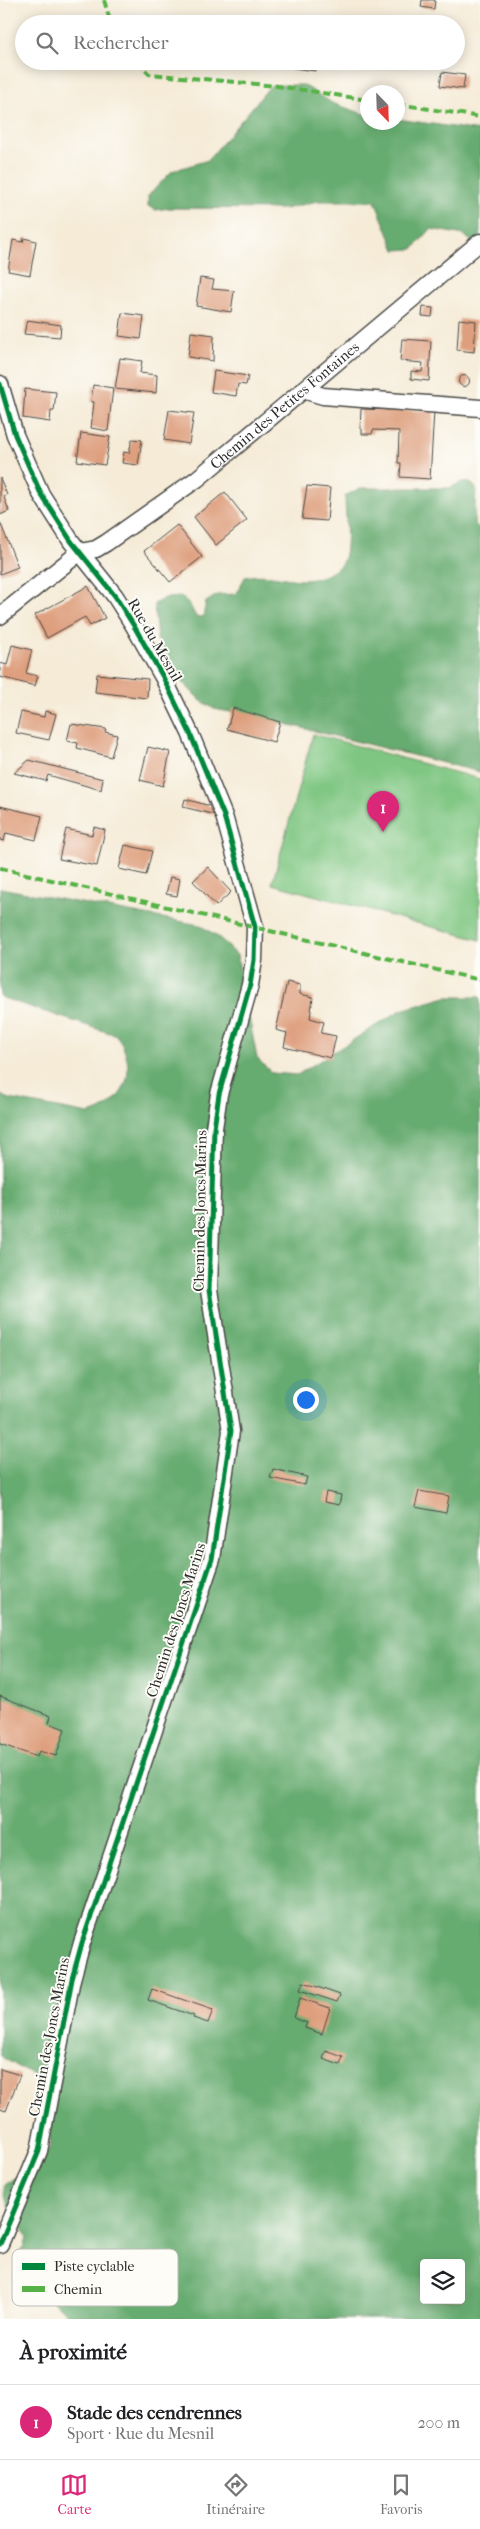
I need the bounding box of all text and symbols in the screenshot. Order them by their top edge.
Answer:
search box [15,15,465,70]
icon: search [33,29,61,57]
text: Rechercher [73,32,169,54]
north arrow [360,85,405,130]
street label: Chemin des Petites Fontaines [206,338,363,473]
street label: Rue du Mesnil [124,595,186,685]
pin: 1 [367,791,399,832]
street label: Chemin des Joncs Marins [190,1130,210,1292]
your location [293,1387,319,1413]
street label: Chemin des Joncs Marins [142,1540,210,1700]
street label: Chemin des Joncs Marins [25,1956,73,2118]
legend [12,2249,178,2306]
text: Piste cyclable [54,2258,134,2275]
map controls [420,2259,465,2304]
button: layers [420,2259,465,2304]
text: Chemin [54,2281,102,2298]
text: À proximité [20,2340,127,2364]
text: Stade des cendrennes [67,2402,242,2424]
text: 1 [33,2413,39,2432]
text: 200 m [417,2413,460,2432]
text: Sport · Rue du Mesnil [67,2424,214,2443]
tab: Carte [57,2471,91,2518]
tab: Itinéraire [206,2471,265,2518]
tab: Favoris [380,2471,423,2518]

